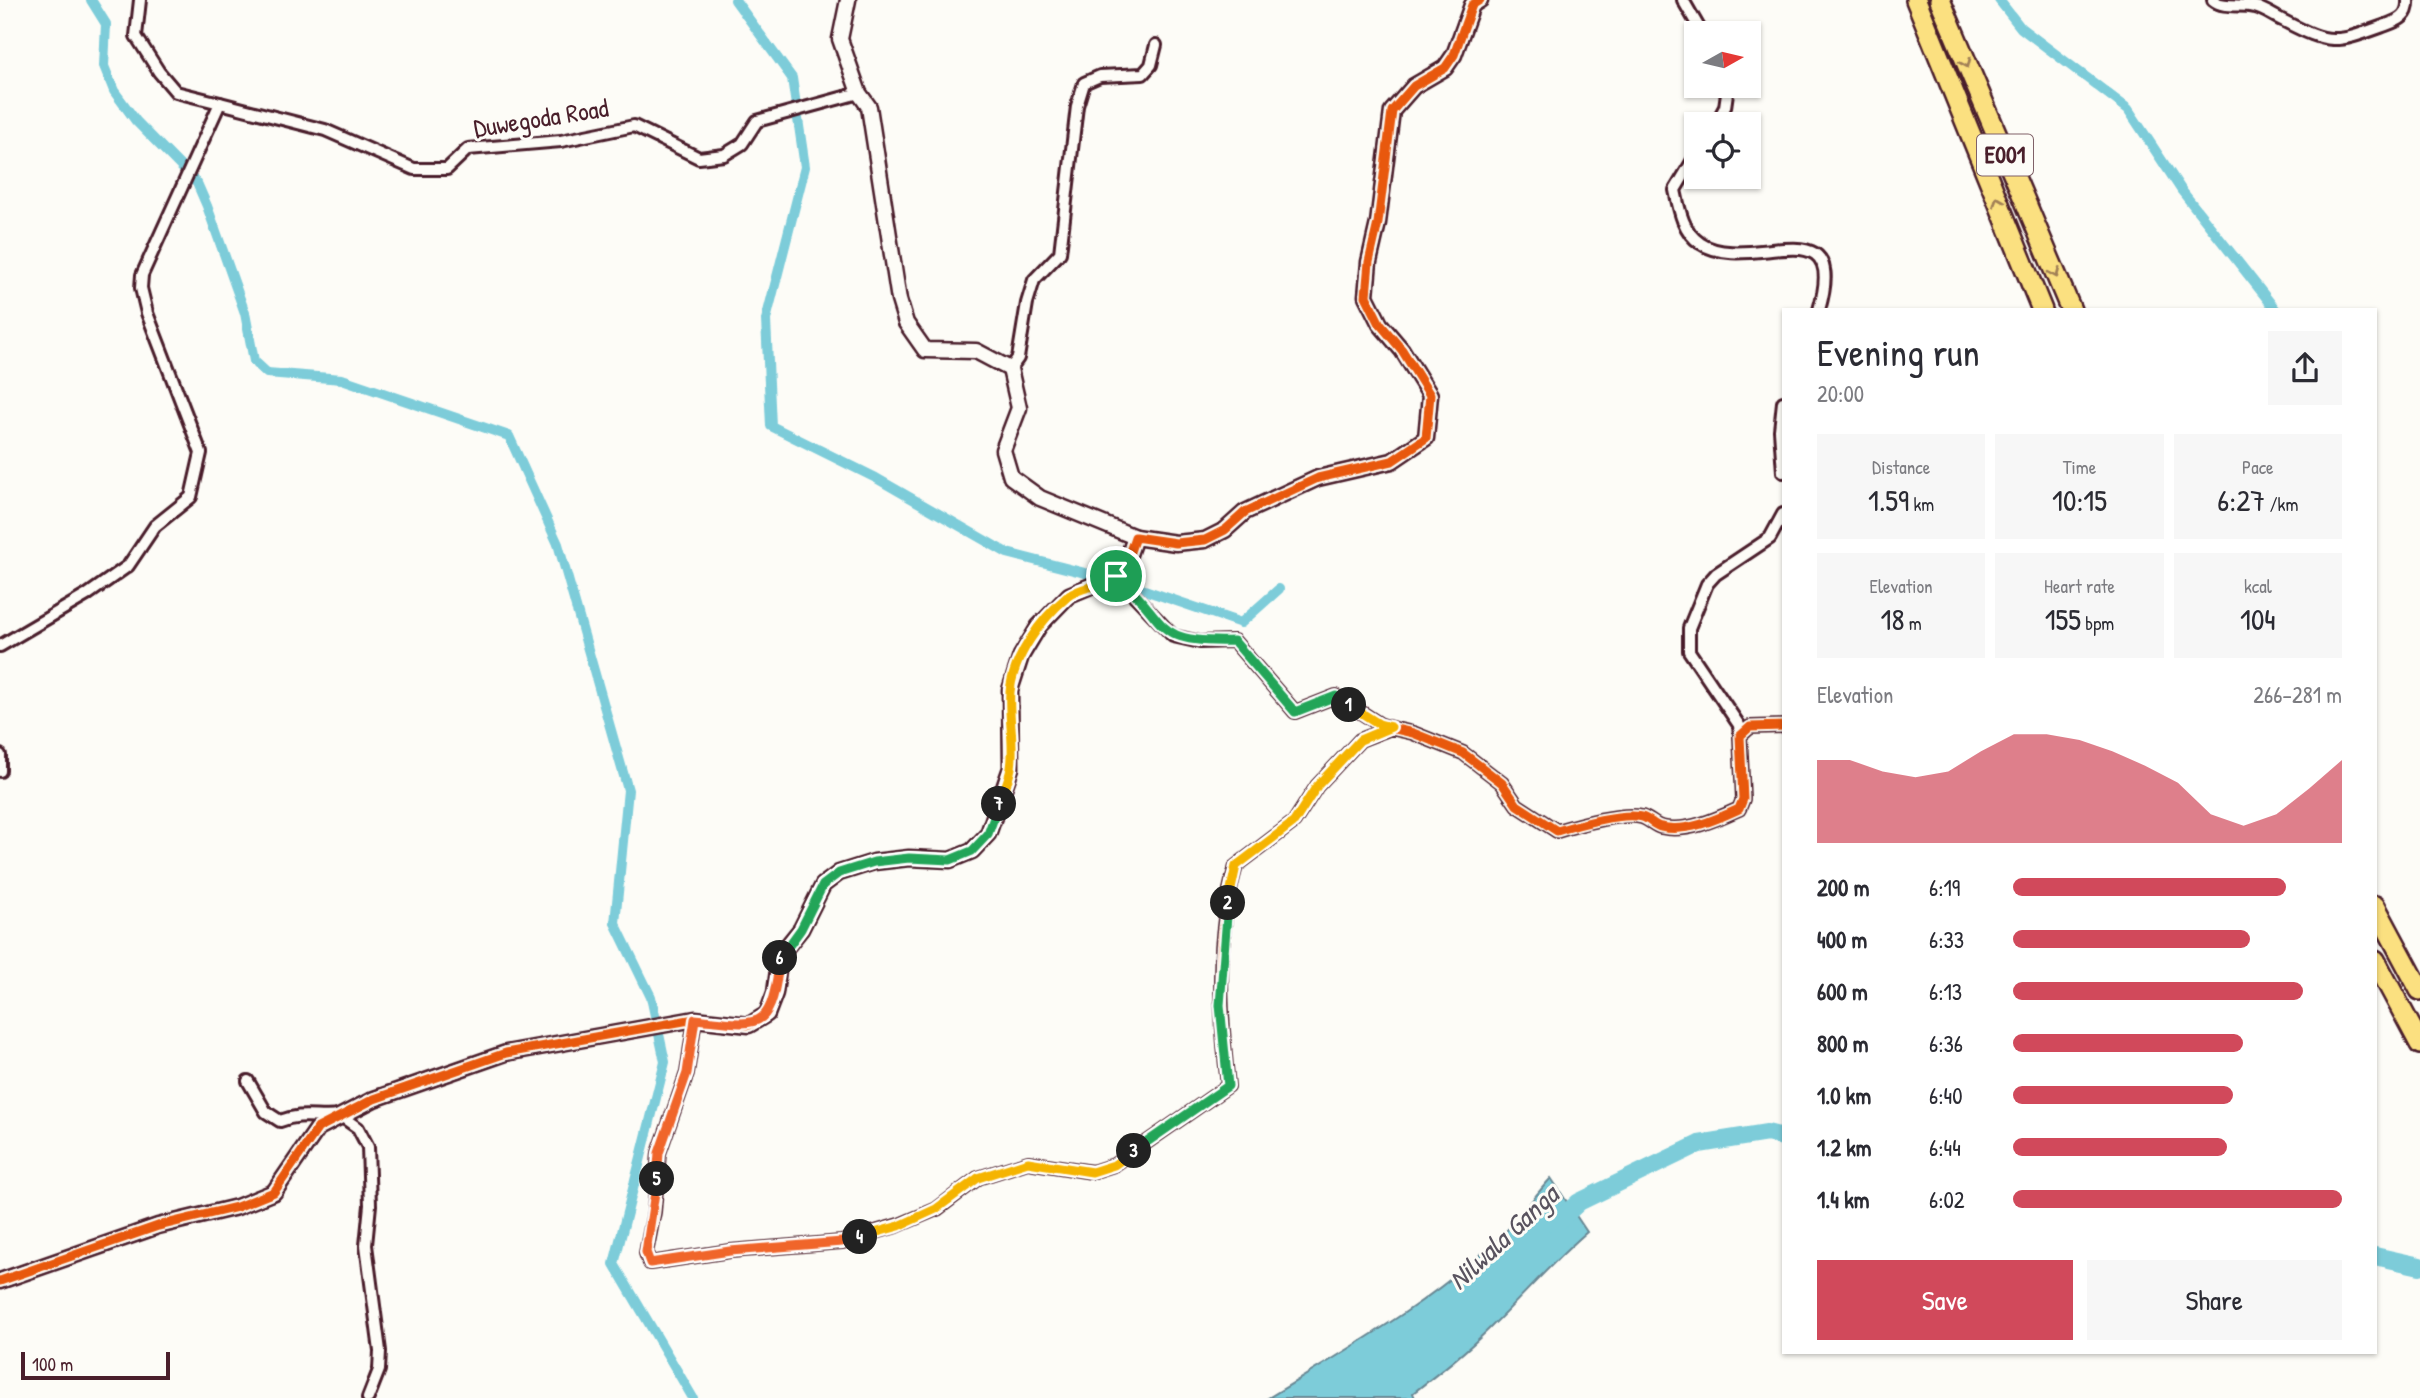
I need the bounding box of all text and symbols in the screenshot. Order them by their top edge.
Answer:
north arrow [1684,21,1760,98]
map controls [1684,21,1761,189]
one-way arrow [1958,56,1972,68]
street label: Duwegoda Road [471,90,611,145]
button: locate [1684,112,1761,189]
road number: E001 [1977,134,2033,176]
one-way arrow [1992,196,2006,208]
one-way arrow [2046,266,2060,278]
text: Evening run [1817,326,1980,378]
button: share [2268,331,2342,405]
text: 20:00 [1817,378,1864,409]
text: Distance [1872,454,1930,480]
text: Time [2063,454,2096,480]
text: Pace [2242,454,2274,480]
text: 1.59 [1868,480,1909,520]
text: 10:15 [2052,480,2107,520]
text: 6:27 [2217,480,2265,520]
text: km [1909,491,1934,517]
text: /km [2265,491,2298,517]
pin [1086,546,1146,606]
icon: arrive [1097,557,1135,595]
text: Elevation [1870,573,1933,599]
text: Heart rate [2044,573,2115,599]
text: kcal [2244,573,2272,599]
text: 18 [1881,599,1904,639]
text: 155 [2045,599,2081,639]
text: 104 [2240,599,2276,639]
text: m [1904,610,1922,636]
text: bpm [2081,610,2114,636]
text: Elevation [1817,679,1893,710]
text: 266–281 m [2253,679,2342,710]
pin: 1 [1332,688,1366,722]
text: 1 [1345,691,1352,717]
pin: 7 [982,786,1016,822]
text: 7 [994,790,1003,816]
text: 200 m [1817,872,1869,903]
text: 6:19 [1929,872,1960,903]
pin: 2 [1210,886,1246,920]
text: 2 [1223,889,1232,915]
text: 400 m [1817,924,1867,955]
text: 6:33 [1929,924,1964,955]
pin: 6 [762,940,798,976]
text: 6 [776,944,783,970]
text: 600 m [1817,976,1868,1007]
text: 6:13 [1929,976,1962,1007]
text: 800 m [1817,1028,1869,1059]
text: 6:36 [1929,1028,1963,1059]
text: 1.0 km [1817,1080,1871,1111]
text: 6:40 [1929,1080,1962,1111]
text: 1.2 km [1817,1132,1872,1163]
text: 6:44 [1929,1132,1961,1163]
pin: 3 [1116,1134,1152,1168]
text: 3 [1129,1137,1138,1163]
pin: 5 [640,1162,674,1196]
text: 5 [652,1165,661,1191]
water label: Nilwala Ganga [1440,1174,1569,1298]
text: 1.4 km [1817,1184,1869,1215]
text: 6:02 [1929,1184,1965,1215]
pin: 4 [842,1220,878,1254]
text: 4 [856,1223,863,1249]
button: Save [1817,1260,2073,1340]
button: Share [2087,1260,2342,1340]
scale bar [21,1349,170,1381]
text: 100 m [32,1351,73,1377]

